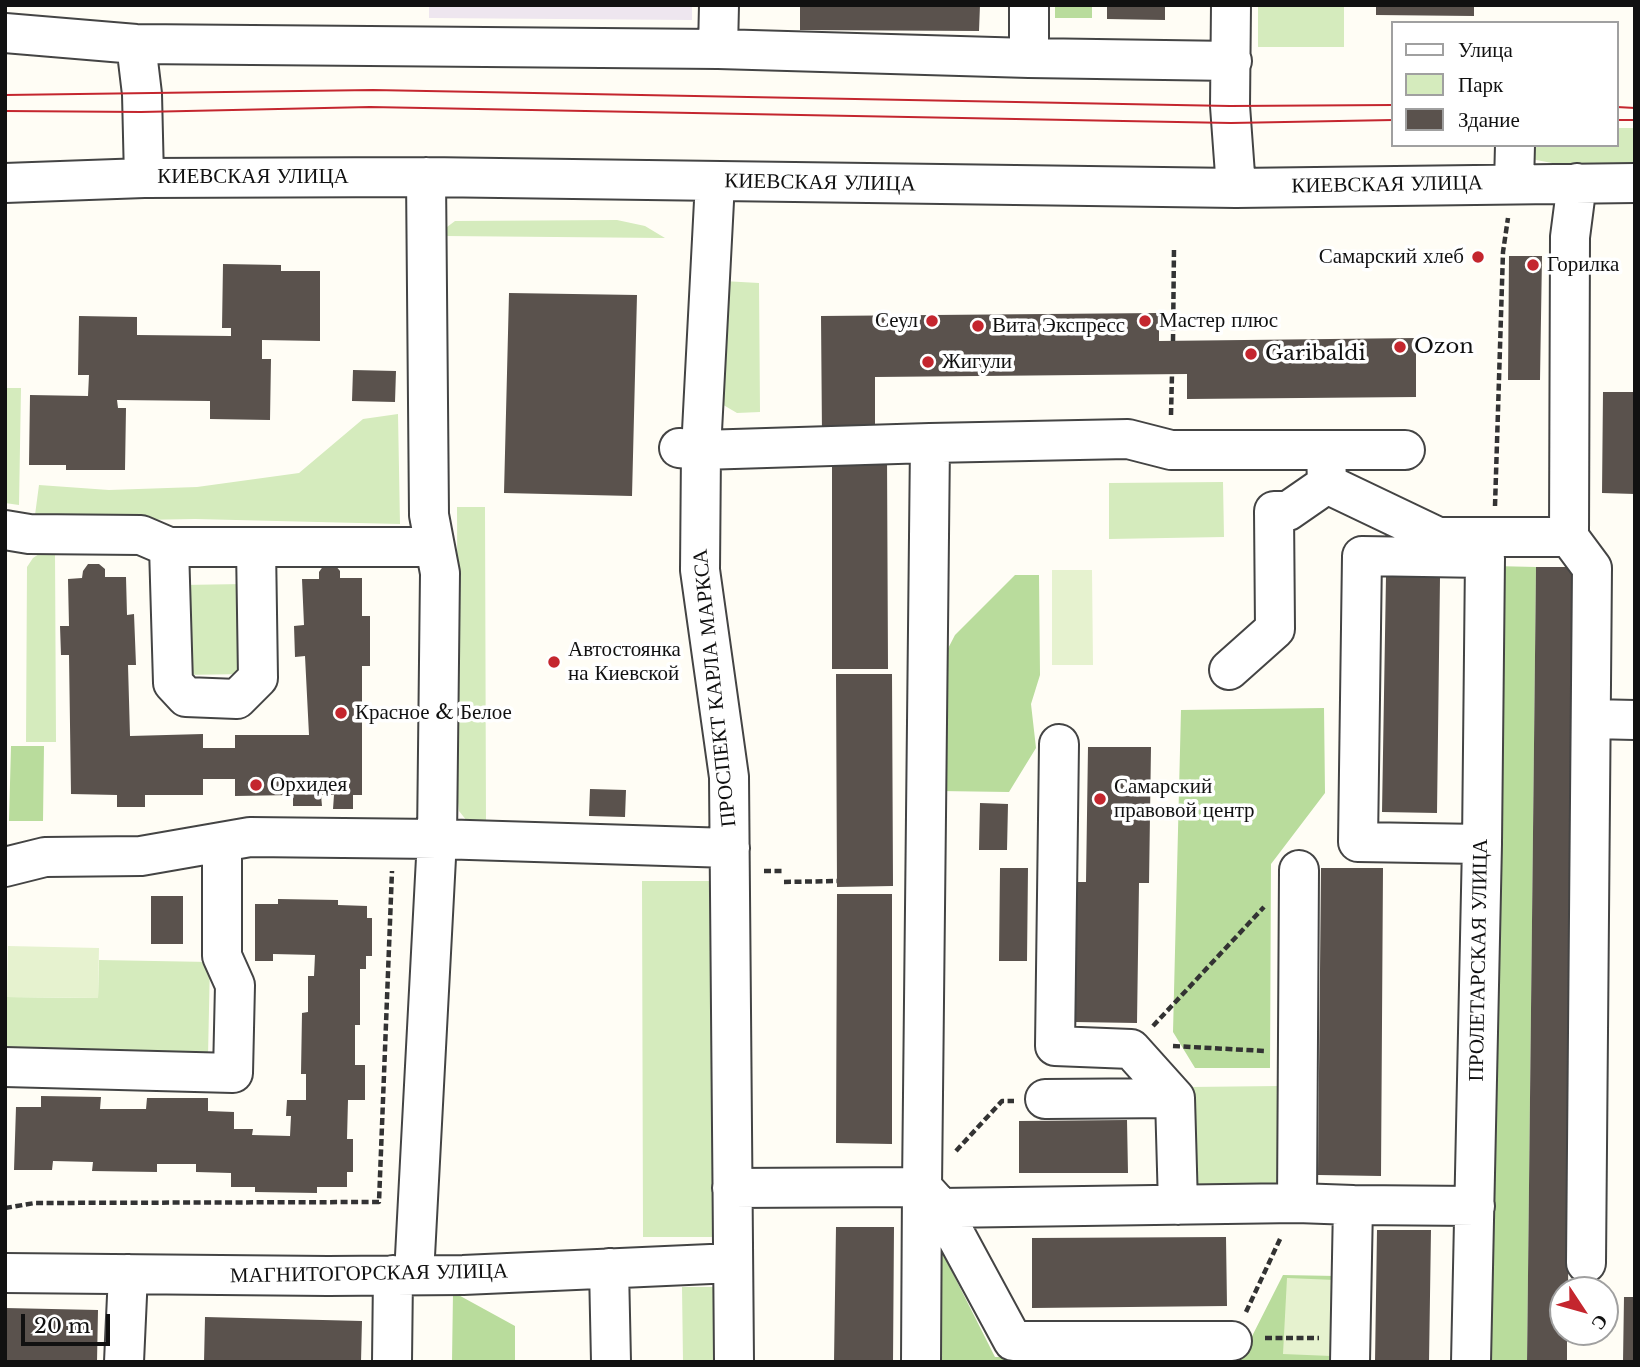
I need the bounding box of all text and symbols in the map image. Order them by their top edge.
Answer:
legend [1392,21,1619,147]
text: Улица [1458,37,1513,63]
text: Парк [1458,72,1503,98]
text: Здание [1458,107,1520,133]
street label: КИЕВСКАЯ УЛИЦА [157,164,349,190]
street label: КИЕВСКАЯ УЛИЦА [724,169,916,197]
street label: КИЕВСКАЯ УЛИЦА [1291,171,1483,199]
place label: Самарский хлеб [1319,244,1464,270]
marker: Самарский хлеб [1470,249,1486,265]
place label: Горилка [1547,252,1619,278]
marker: Горилка [1525,257,1541,273]
place label: Сеул [875,308,918,334]
place label: Мастер плюс [1159,308,1278,334]
marker: Сеул [924,313,940,329]
place label: Вита Экспресс [992,313,1125,339]
marker: Мастер плюс [1137,313,1153,329]
marker: Вита Экспресс [970,318,986,334]
place label: Ozon [1414,334,1474,360]
marker: Ozon [1392,339,1408,355]
place label: Garibaldi [1265,341,1366,367]
marker: Garibaldi [1243,346,1259,362]
place label: Жигули [942,349,1012,375]
marker: Жигули [920,354,936,370]
street label: ПРОСПЕКТ КАРЛА МАРКСА [688,548,742,828]
place label: Автостоянка на Киевской [568,637,681,687]
marker: Автостоянка на Киевской [546,654,562,670]
place label: Красное & Белое [355,700,512,726]
marker: Красное & Белое [333,705,349,721]
place label: Орхидея [270,772,347,798]
place label: Самарский правовой центр [1114,774,1255,824]
marker: Орхидея [248,777,264,793]
marker: Самарский правовой центр [1092,791,1108,807]
street label: ПРОЛЕТАРСКАЯ УЛИЦА [1464,838,1494,1082]
street label: МАГНИТОГОРСКАЯ УЛИЦА [230,1259,508,1289]
north arrow [1549,1276,1619,1346]
scale bar [24,1300,114,1344]
text: С [1586,1310,1613,1335]
text: 20 m [34,1313,91,1339]

